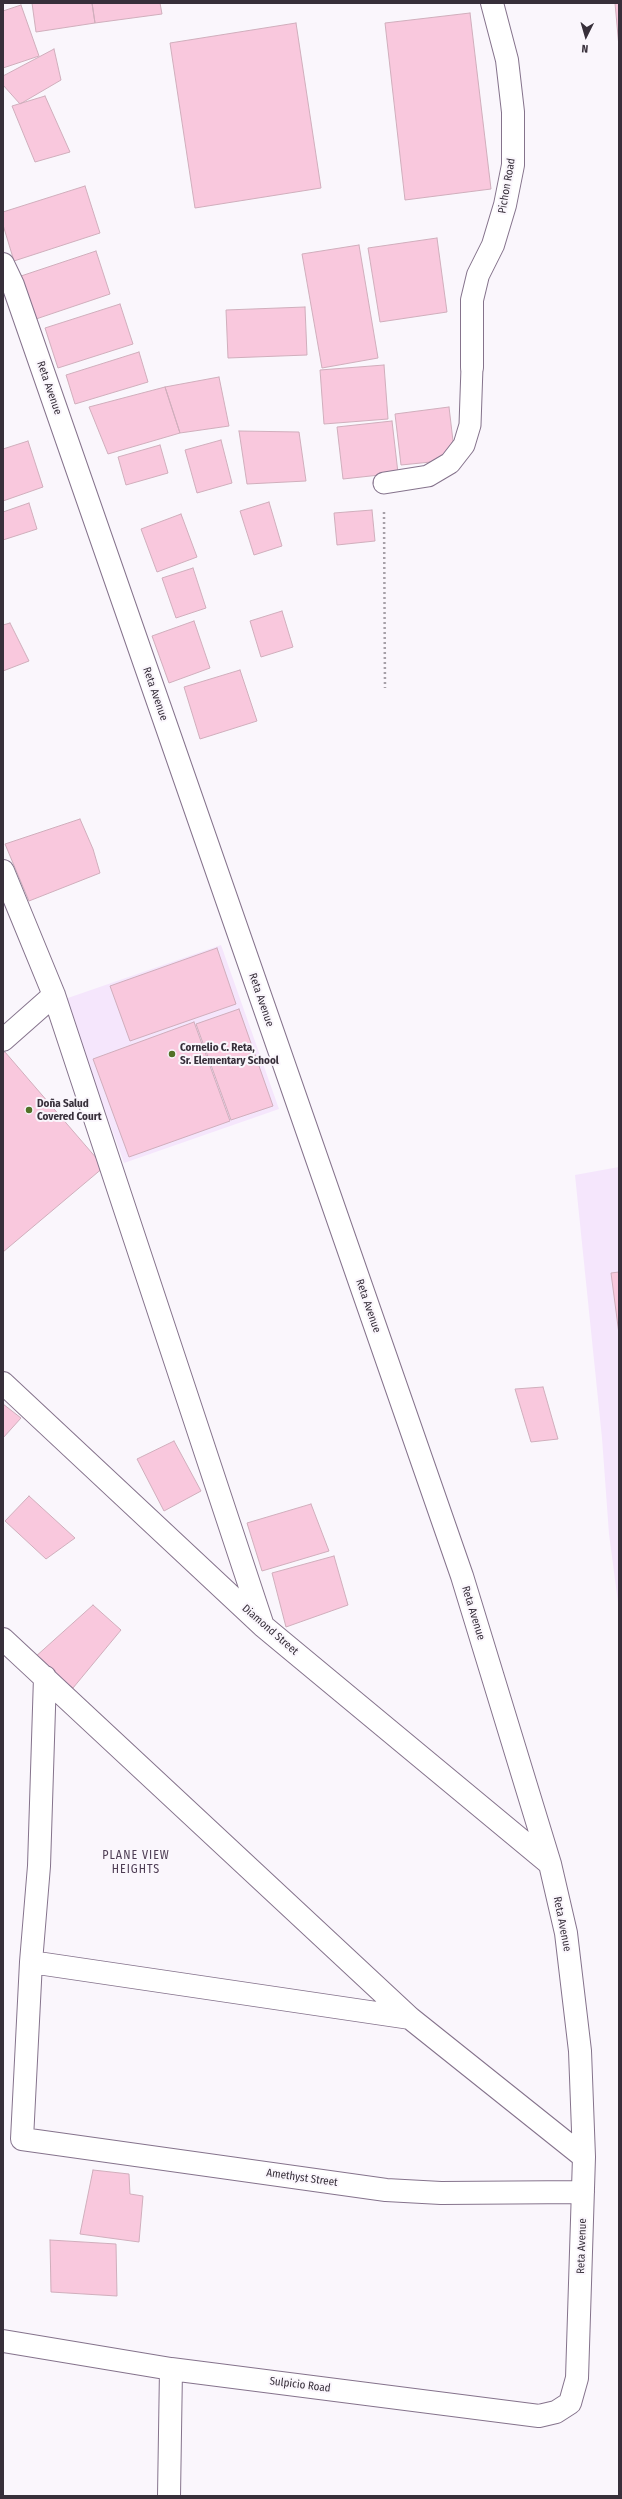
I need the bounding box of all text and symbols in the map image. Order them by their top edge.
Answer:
north arrow [566,16,606,56]
text: N [581,42,589,55]
street label: Pichon Road [496,157,518,215]
street label: Reta Avenue [34,359,64,417]
street label: Reta Avenue [140,665,170,723]
street label: Reta Avenue [246,971,276,1029]
place label: Cornelio C. Reta, Sr. Elementary School [180,1041,279,1067]
marker: Cornelio C. Reta, Sr. Elementary School [167,1049,177,1059]
place label: Doña Salud Covered Court [37,1097,102,1123]
marker: Doña Salud Covered Court [24,1105,34,1115]
street label: Reta Avenue [353,1277,383,1335]
street label: Reta Avenue [459,1584,487,1642]
street label: Diamond Street [239,1602,301,1658]
district label: PLANE VIEW HEIGHTS [102,1849,170,1877]
street label: Reta Avenue [550,1895,574,1953]
street label: Amethyst Street [266,2166,338,2190]
street label: Reta Avenue [574,2218,590,2274]
street label: Sulpicio Road [269,2375,331,2395]

